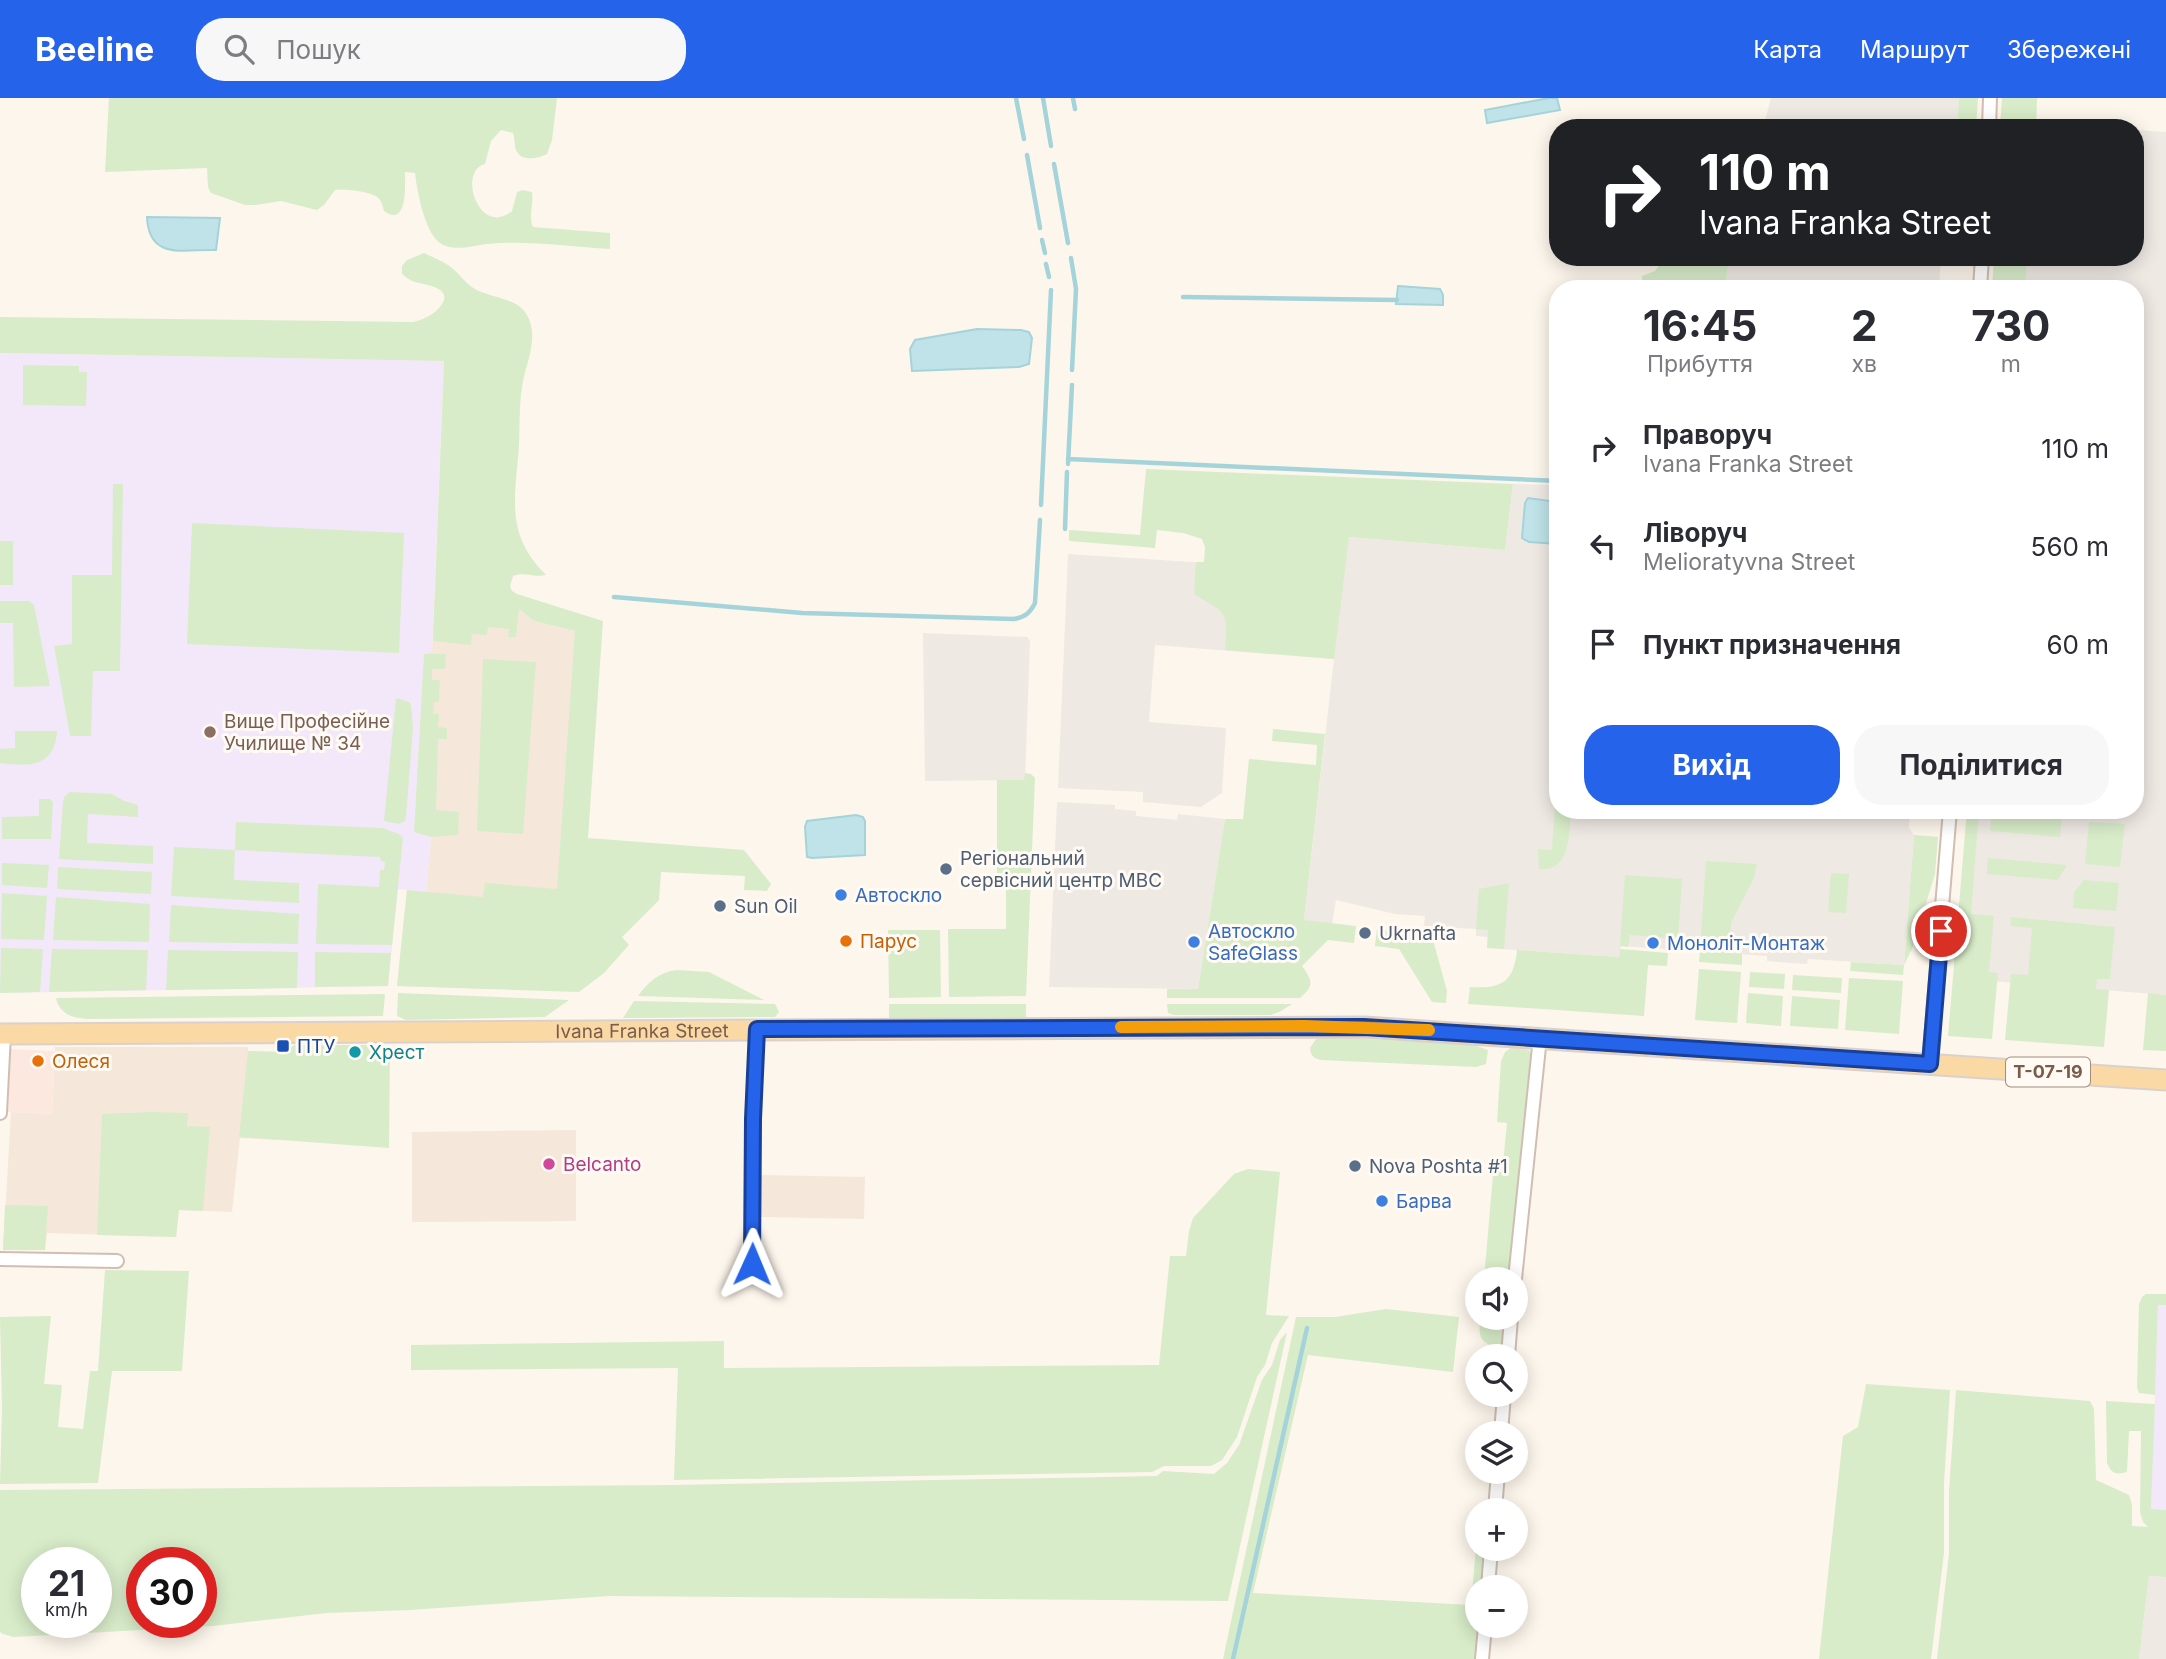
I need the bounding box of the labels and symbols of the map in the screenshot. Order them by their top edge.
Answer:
place label: Вище Професійне Училище № 34 [224,710,390,755]
marker: Вище Професійне Училище № 34 [202,724,218,740]
place label: Регіональний сервісний центр МВС [960,847,1162,892]
marker: Регіональний сервісний центр МВС [938,861,954,877]
place label: Автоскло [855,884,942,907]
marker: Автоскло [833,887,849,903]
place label: Sun Oil [734,895,798,918]
marker: Sun Oil [712,898,728,914]
pin [1911,901,1971,961]
place label: Автоскло SafeGlass [1208,920,1298,965]
place label: Ukrnafta [1379,922,1456,945]
marker: Ukrnafta [1357,925,1373,941]
place label: Парус [860,930,917,953]
place label: Моноліт-Монтаж [1667,932,1825,955]
marker: Парус [838,933,854,949]
marker: Автоскло SafeGlass [1186,934,1202,950]
marker: Моноліт-Монтаж [1645,935,1661,951]
street label: Ivana Franka Street [555,1019,729,1043]
place label: ПТУ [297,1035,335,1058]
marker: ПТУ [275,1038,291,1054]
place label: Хрест [369,1041,425,1064]
marker: Хрест [347,1044,363,1060]
place label: Олеся [52,1050,110,1073]
marker: Олеся [30,1053,46,1069]
road number: Т-07-19 [2006,1057,2090,1086]
place label: Belcanto [563,1153,641,1176]
place label: Nova Poshta #1 [1369,1155,1508,1178]
marker: Belcanto [541,1156,557,1172]
marker: Nova Poshta #1 [1347,1158,1363,1174]
place label: Барва [1396,1190,1452,1213]
marker: Барва [1374,1193,1390,1209]
position arrow [715,1227,789,1301]
speed limit sign: 30 [126,1547,217,1638]

